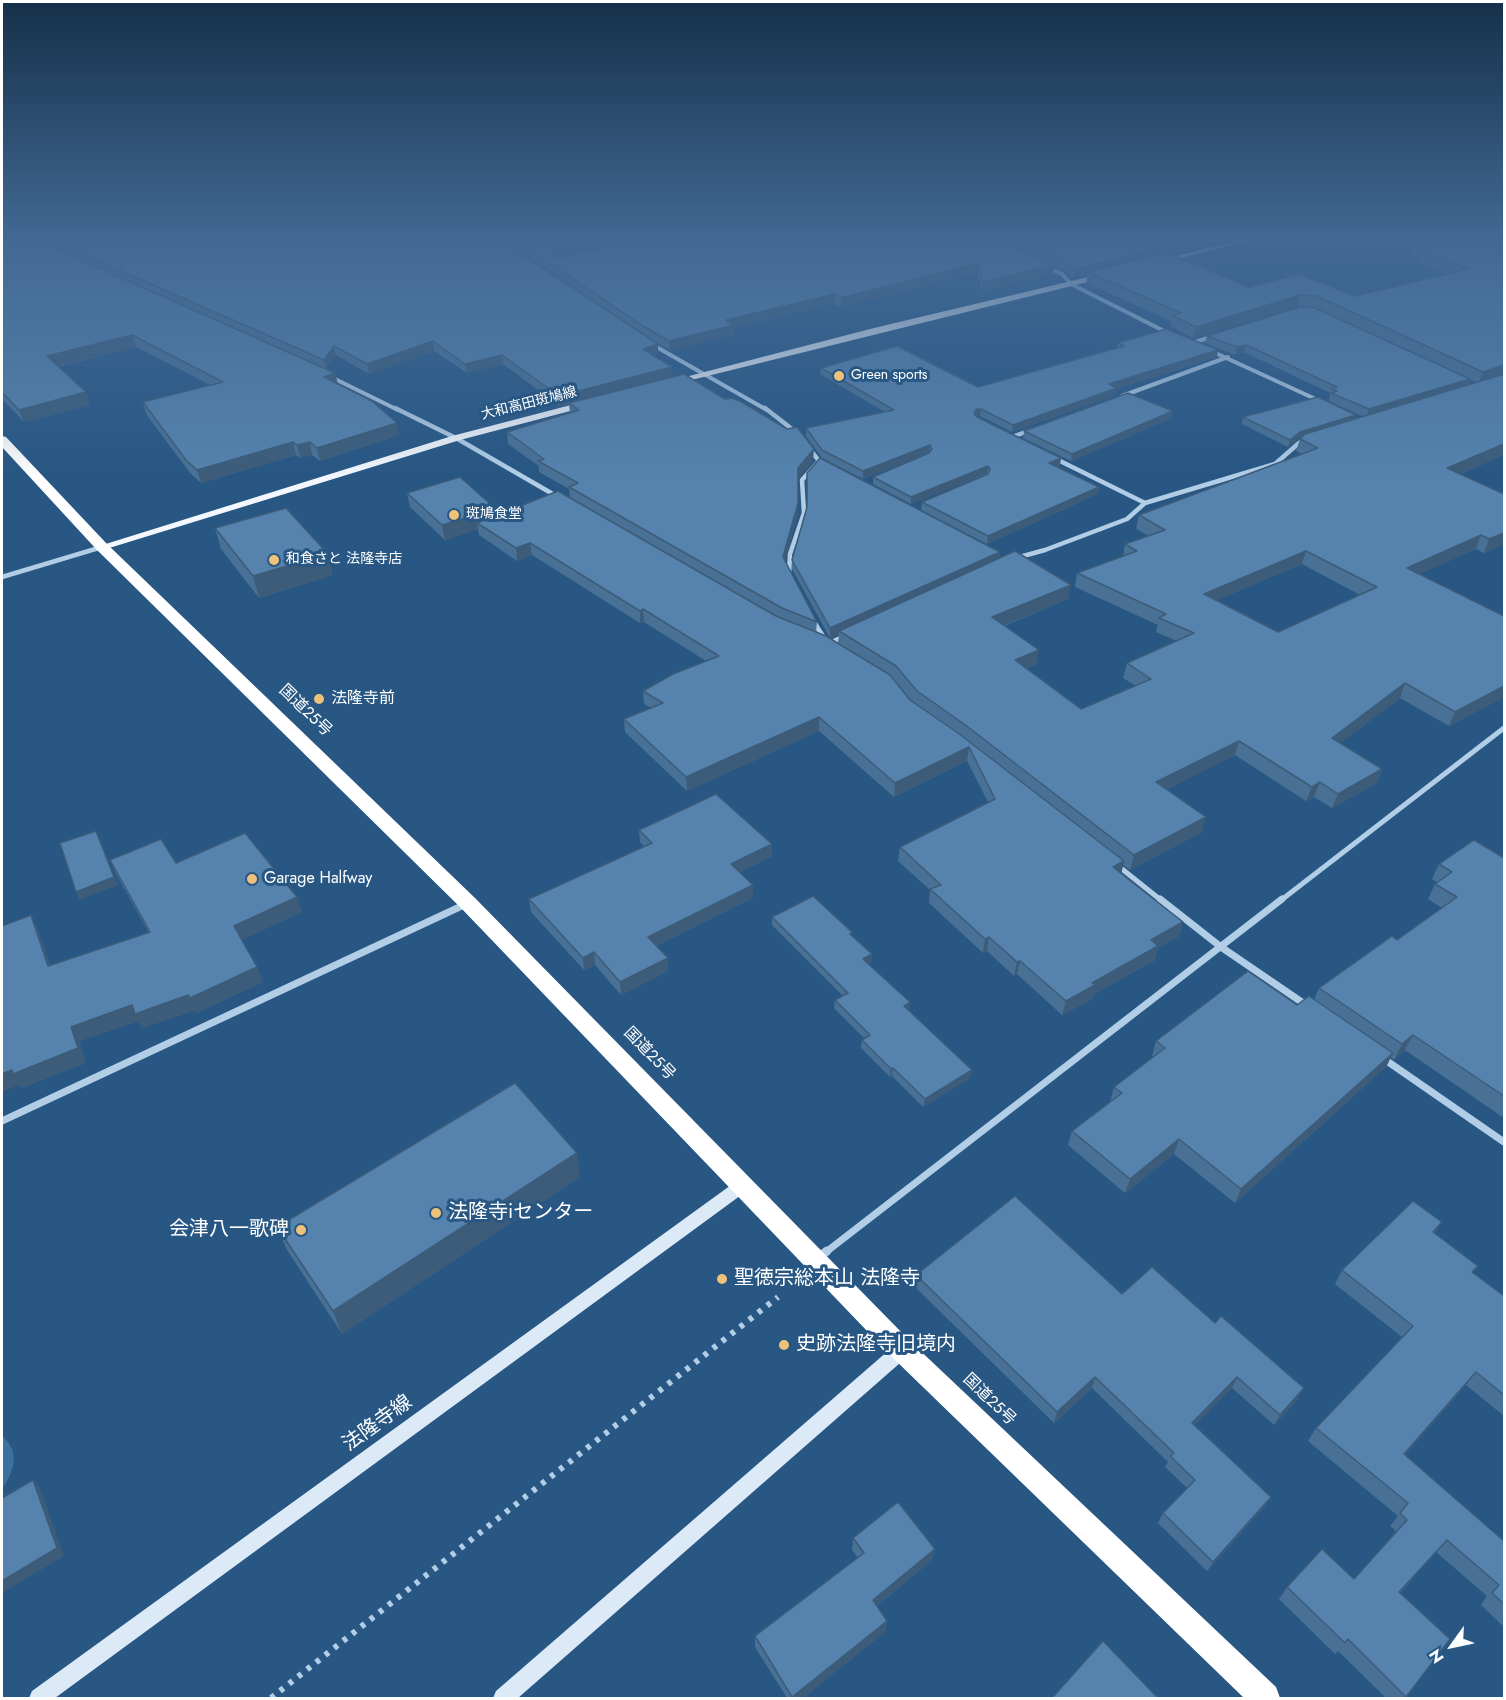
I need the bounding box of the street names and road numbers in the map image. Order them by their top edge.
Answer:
street label: 大和高田斑鳩線 [479,384,579,424]
street label: 国道25号 [275,681,335,741]
street label: 国道25号 [619,1024,679,1084]
street label: 国道25号 [959,1370,1019,1430]
street label: 法隆寺線 [339,1391,417,1457]

